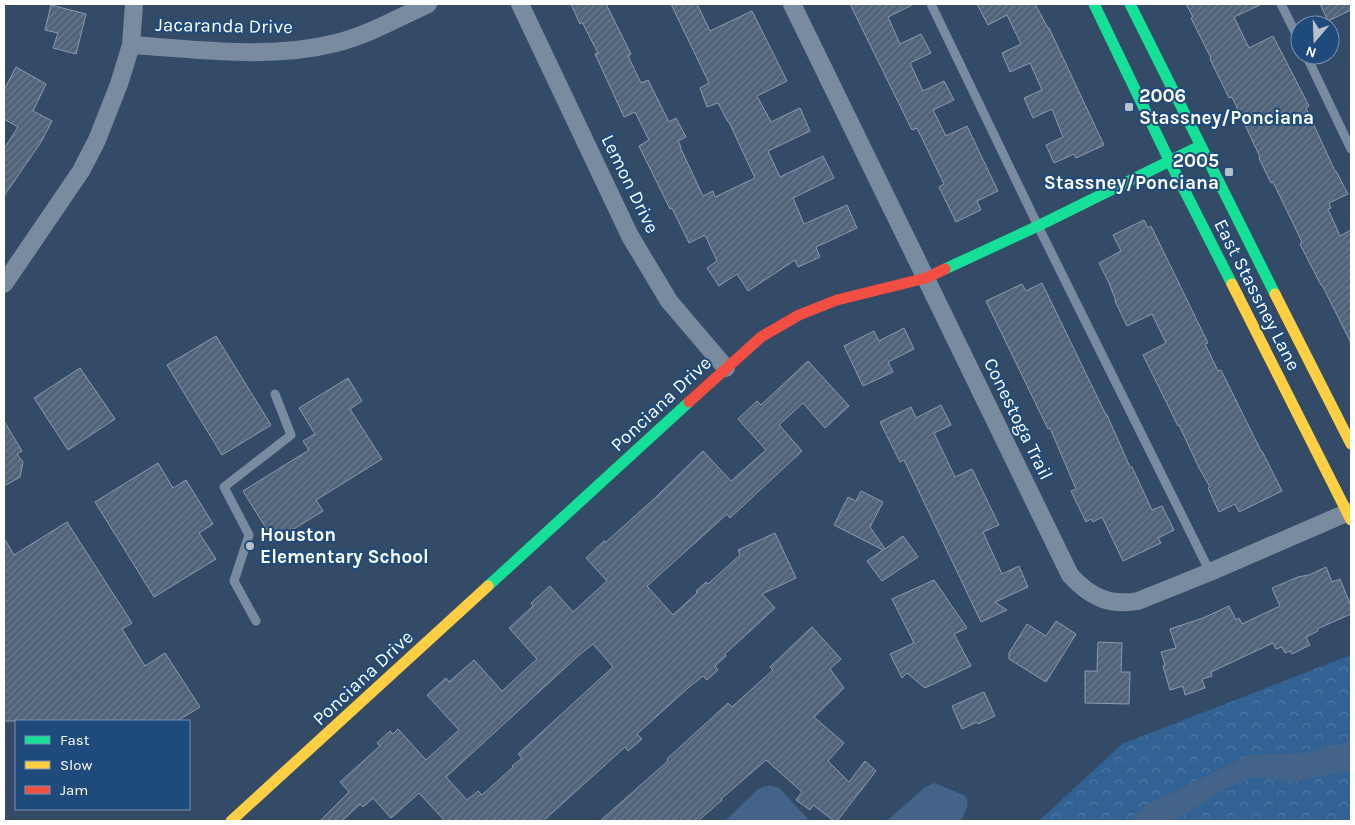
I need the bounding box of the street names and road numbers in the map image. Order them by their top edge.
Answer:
street label: Jacaranda Drive [155,14,293,38]
street label: Lemon Drive [597,131,663,237]
street label: East Stassney Lane [1209,216,1305,374]
street label: Ponciana Drive [606,352,716,456]
street label: Conestoga Trail [979,354,1057,484]
street label: Ponciana Drive [308,626,418,730]

